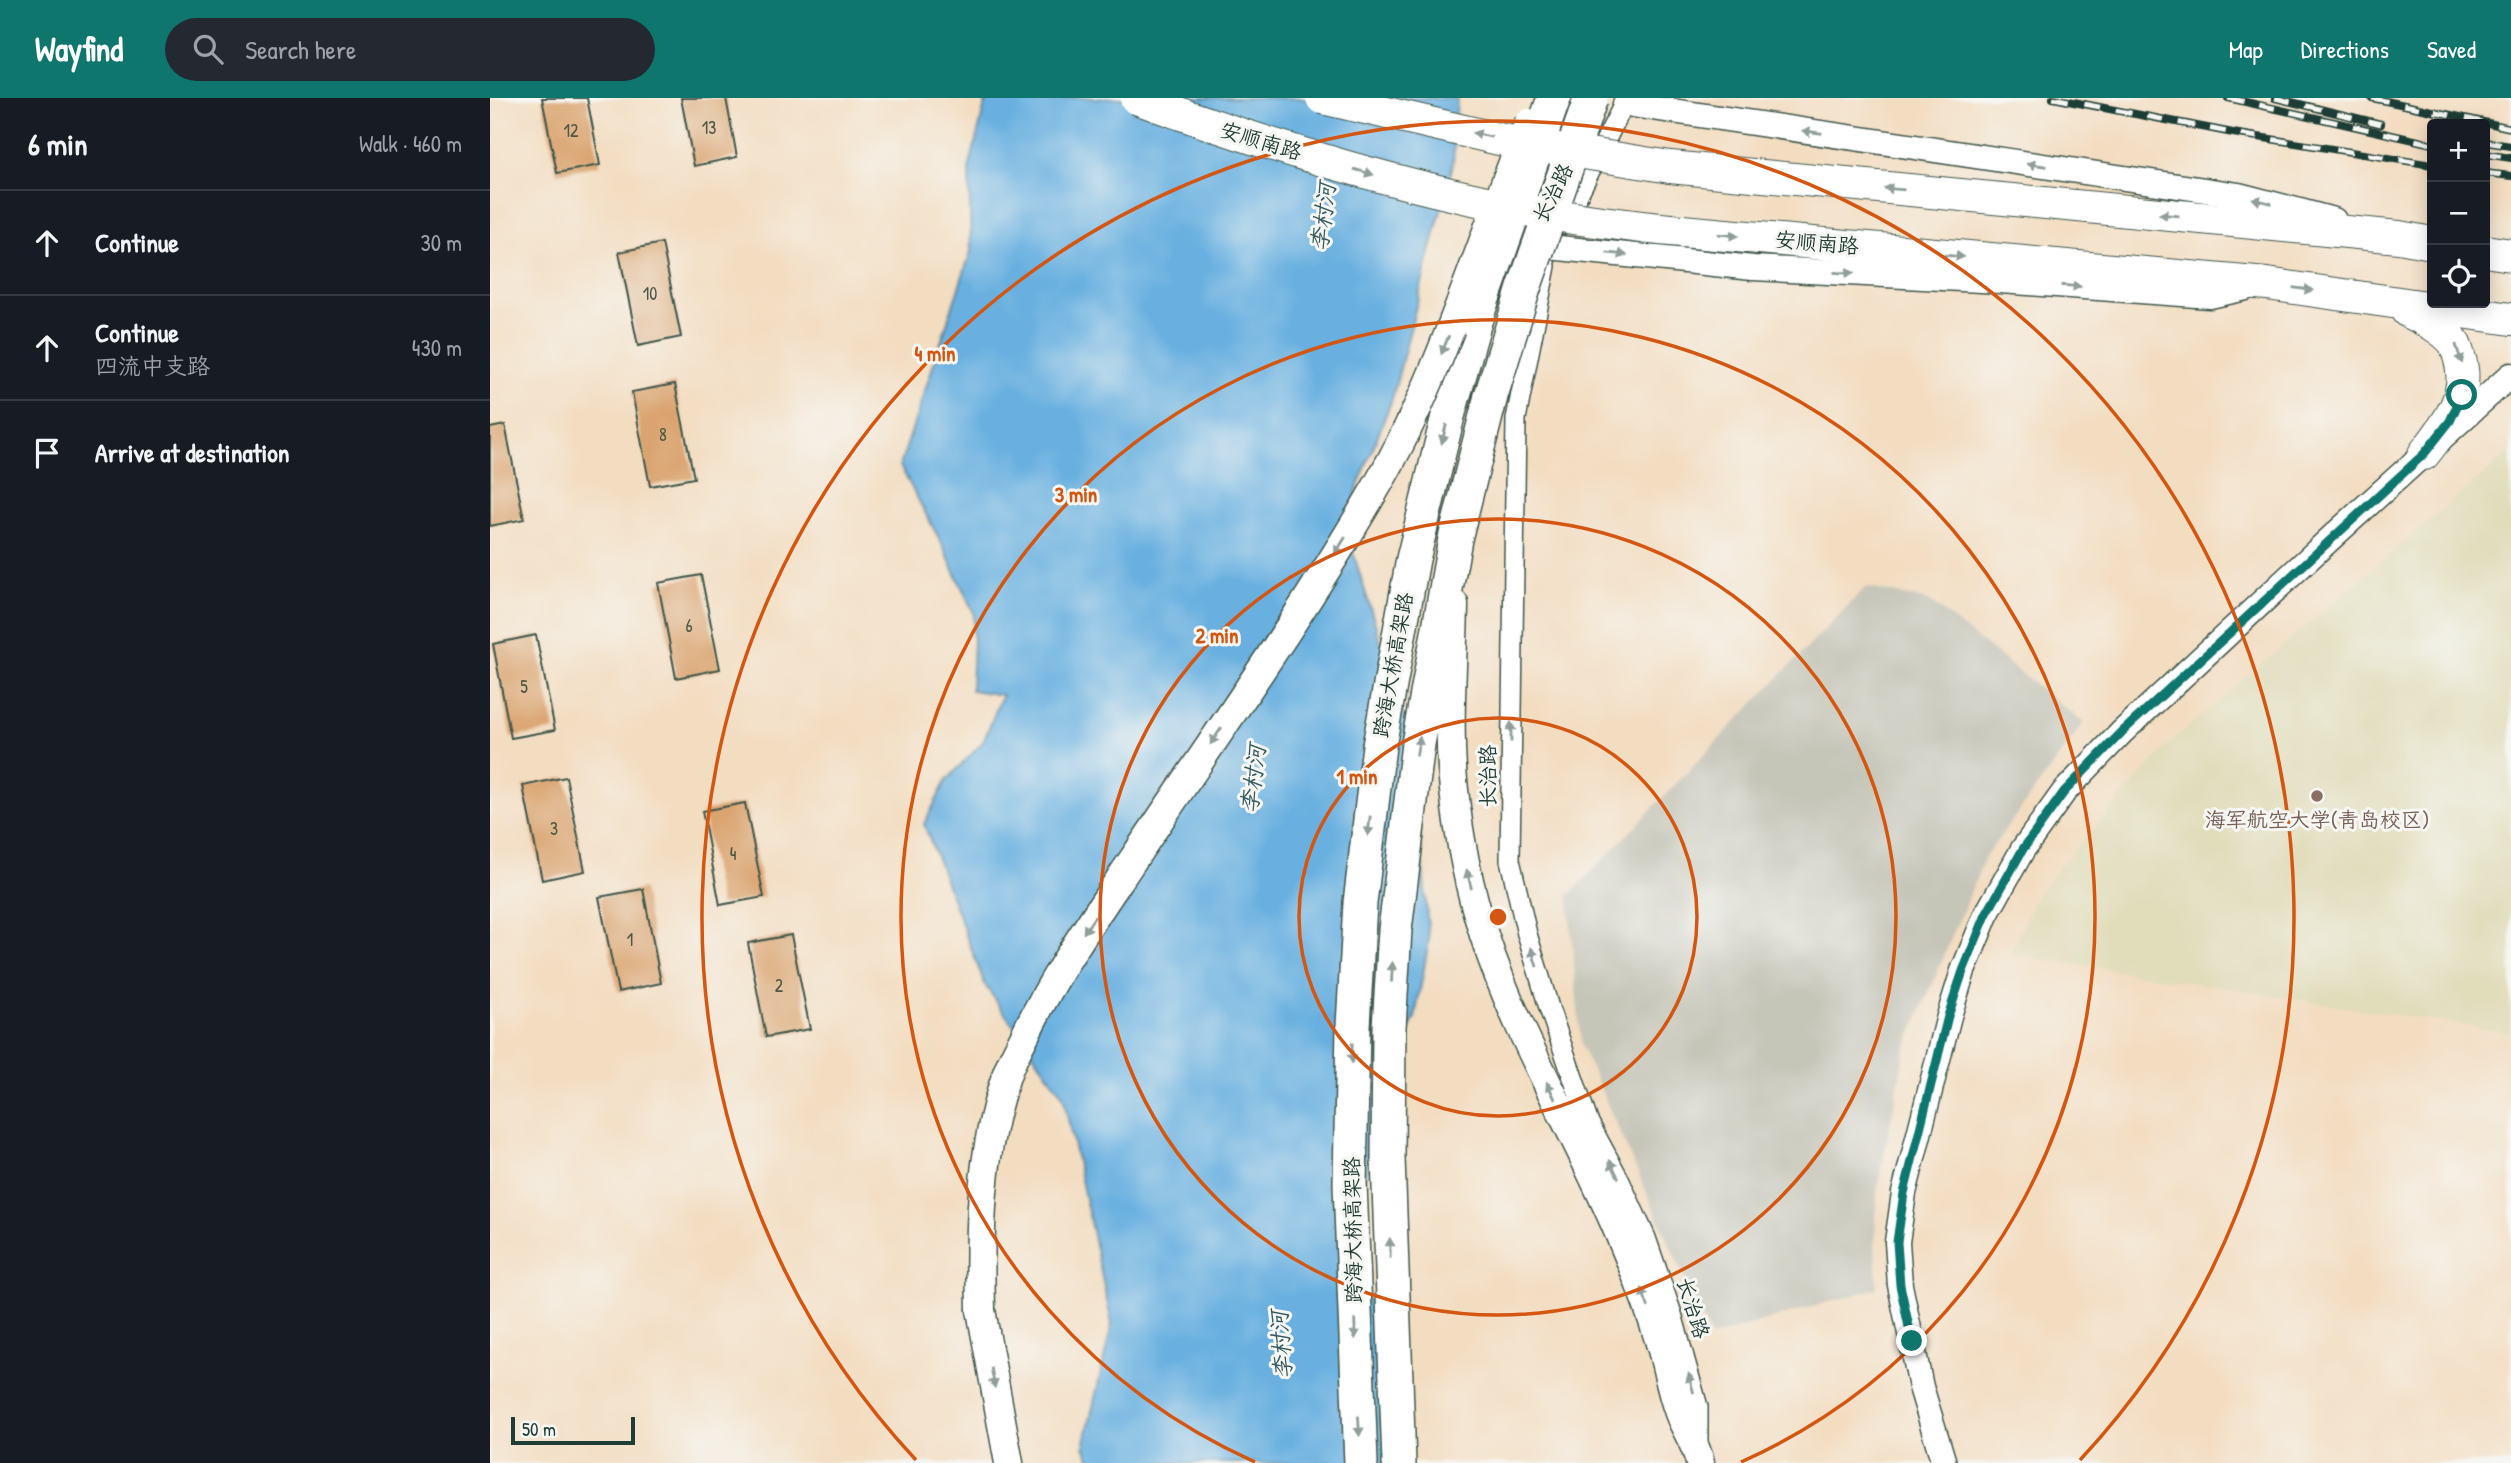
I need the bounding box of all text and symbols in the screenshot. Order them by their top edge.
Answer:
search box [165,18,655,81]
text: Wayfind [35,27,123,71]
icon: search [189,30,227,68]
text: Search here [245,32,356,67]
text: Map [2229,33,2263,65]
text: Directions [2301,33,2389,65]
text: Saved [2427,33,2476,65]
street label: 安顺南路 [1217,114,1306,167]
house number: 13 [702,115,716,140]
house number: 12 [564,118,579,143]
map controls [2427,119,2490,308]
button: + [2427,119,2490,182]
text: 6 min [28,124,88,164]
one-way arrow [1801,126,1823,137]
text: Walk · 460 m [359,128,462,159]
one-way arrow [1471,129,1493,140]
street label: 长治路 [1525,158,1580,227]
one-way arrow [2026,159,2048,170]
one-way arrow [1354,167,1375,177]
water label: 李村河 [1303,177,1343,253]
button: − [2427,182,2490,245]
one-way arrow [1883,183,1905,194]
one-way arrow [2251,195,2273,206]
one-way arrow [2158,210,2180,221]
icon: ahead [28,224,66,262]
street label: 安顺南路 [1774,224,1860,261]
text: Continue [95,225,179,260]
text: 30 m [420,227,462,258]
one-way arrow [1717,230,1739,241]
button: locate [2427,245,2490,308]
one-way arrow [1606,249,1628,260]
one-way arrow [1944,251,1966,262]
one-way arrow [1833,268,1855,279]
house number: 10 [643,281,657,306]
one-way arrow [2060,281,2082,292]
one-way arrow [2292,284,2314,295]
text: Continue [95,315,179,350]
icon: ahead [28,329,66,367]
text: 430 m [412,332,462,363]
one-way arrow [1440,334,1451,355]
text: 4 min [914,339,956,368]
one-way arrow [2454,344,2464,365]
text: 四流中支路 [95,350,210,381]
route start [2446,379,2477,410]
house number: 8 [659,422,667,447]
one-way arrow [1438,424,1449,446]
icon: arrive [28,434,66,472]
text: Arrive at destination [95,435,290,470]
text: 3 min [1055,480,1097,509]
one-way arrow [1334,536,1347,556]
street label: 跨海大桥高架路 [1365,590,1420,740]
house number: 6 [685,613,693,638]
text: 2 min [1195,621,1239,650]
house number: 5 [520,674,528,699]
one-way arrow [1505,721,1517,743]
one-way arrow [1210,727,1223,746]
one-way arrow [1413,734,1424,756]
water label: 李村河 [1233,739,1273,815]
street label: 长治路 [1473,745,1502,808]
text: 1 min [1337,762,1377,791]
marker: 海军航空大学(青岛校区) [2309,788,2325,804]
place label: 海军航空大学(青岛校区) [2205,805,2429,834]
one-way arrow [1364,815,1375,837]
house number: 3 [550,816,558,841]
house number: 4 [730,841,737,866]
one-way arrow [1464,869,1474,890]
centre of rings [1486,905,1510,929]
one-way arrow [1082,916,1096,934]
house number: 1 [627,927,633,952]
one-way arrow [1528,946,1538,967]
one-way arrow [1387,960,1398,982]
house number: 2 [775,973,784,998]
one-way arrow [1347,1042,1358,1064]
one-way arrow [1545,1081,1557,1101]
street label: 跨海大桥高架路 [1337,1156,1368,1304]
one-way arrow [1608,1159,1619,1179]
one-way arrow [1384,1237,1396,1259]
street label: 长治路 [1670,1273,1717,1342]
one-way arrow [1639,1288,1650,1309]
water label: 李村河 [1262,1306,1298,1381]
one-way arrow [1349,1318,1361,1340]
route end [1896,1325,1927,1356]
one-way arrow [988,1367,999,1389]
one-way arrow [1685,1371,1696,1393]
scale bar [511,1414,635,1446]
one-way arrow [1354,1415,1365,1437]
text: 50 m [522,1416,556,1442]

